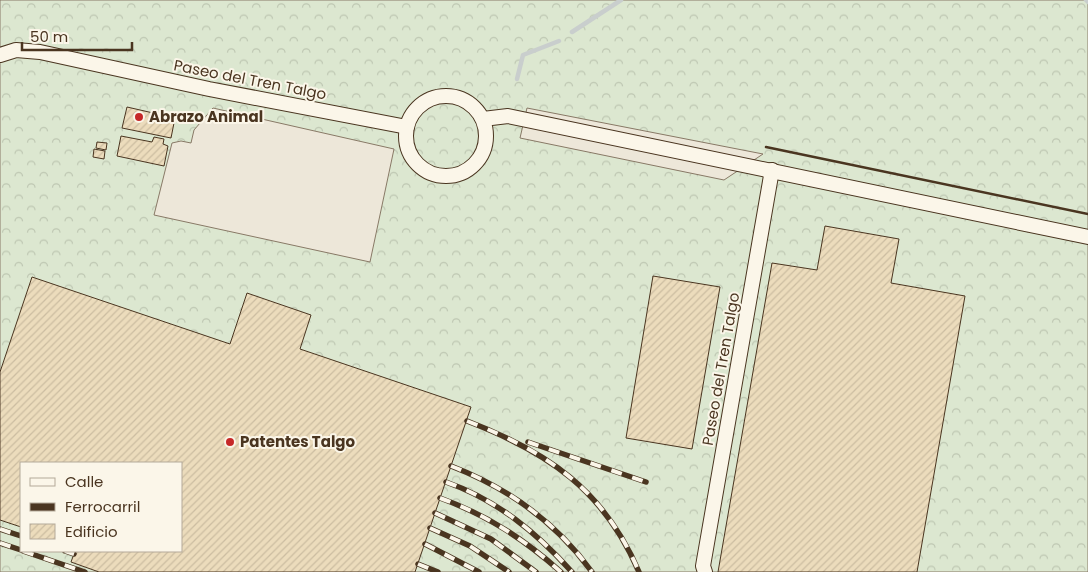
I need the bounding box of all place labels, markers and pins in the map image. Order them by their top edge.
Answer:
place label: Abrazo Animal [149,106,263,127]
marker: Abrazo Animal [133,111,145,123]
place label: Patentes Talgo [240,431,356,452]
marker: Patentes Talgo [224,436,236,448]

